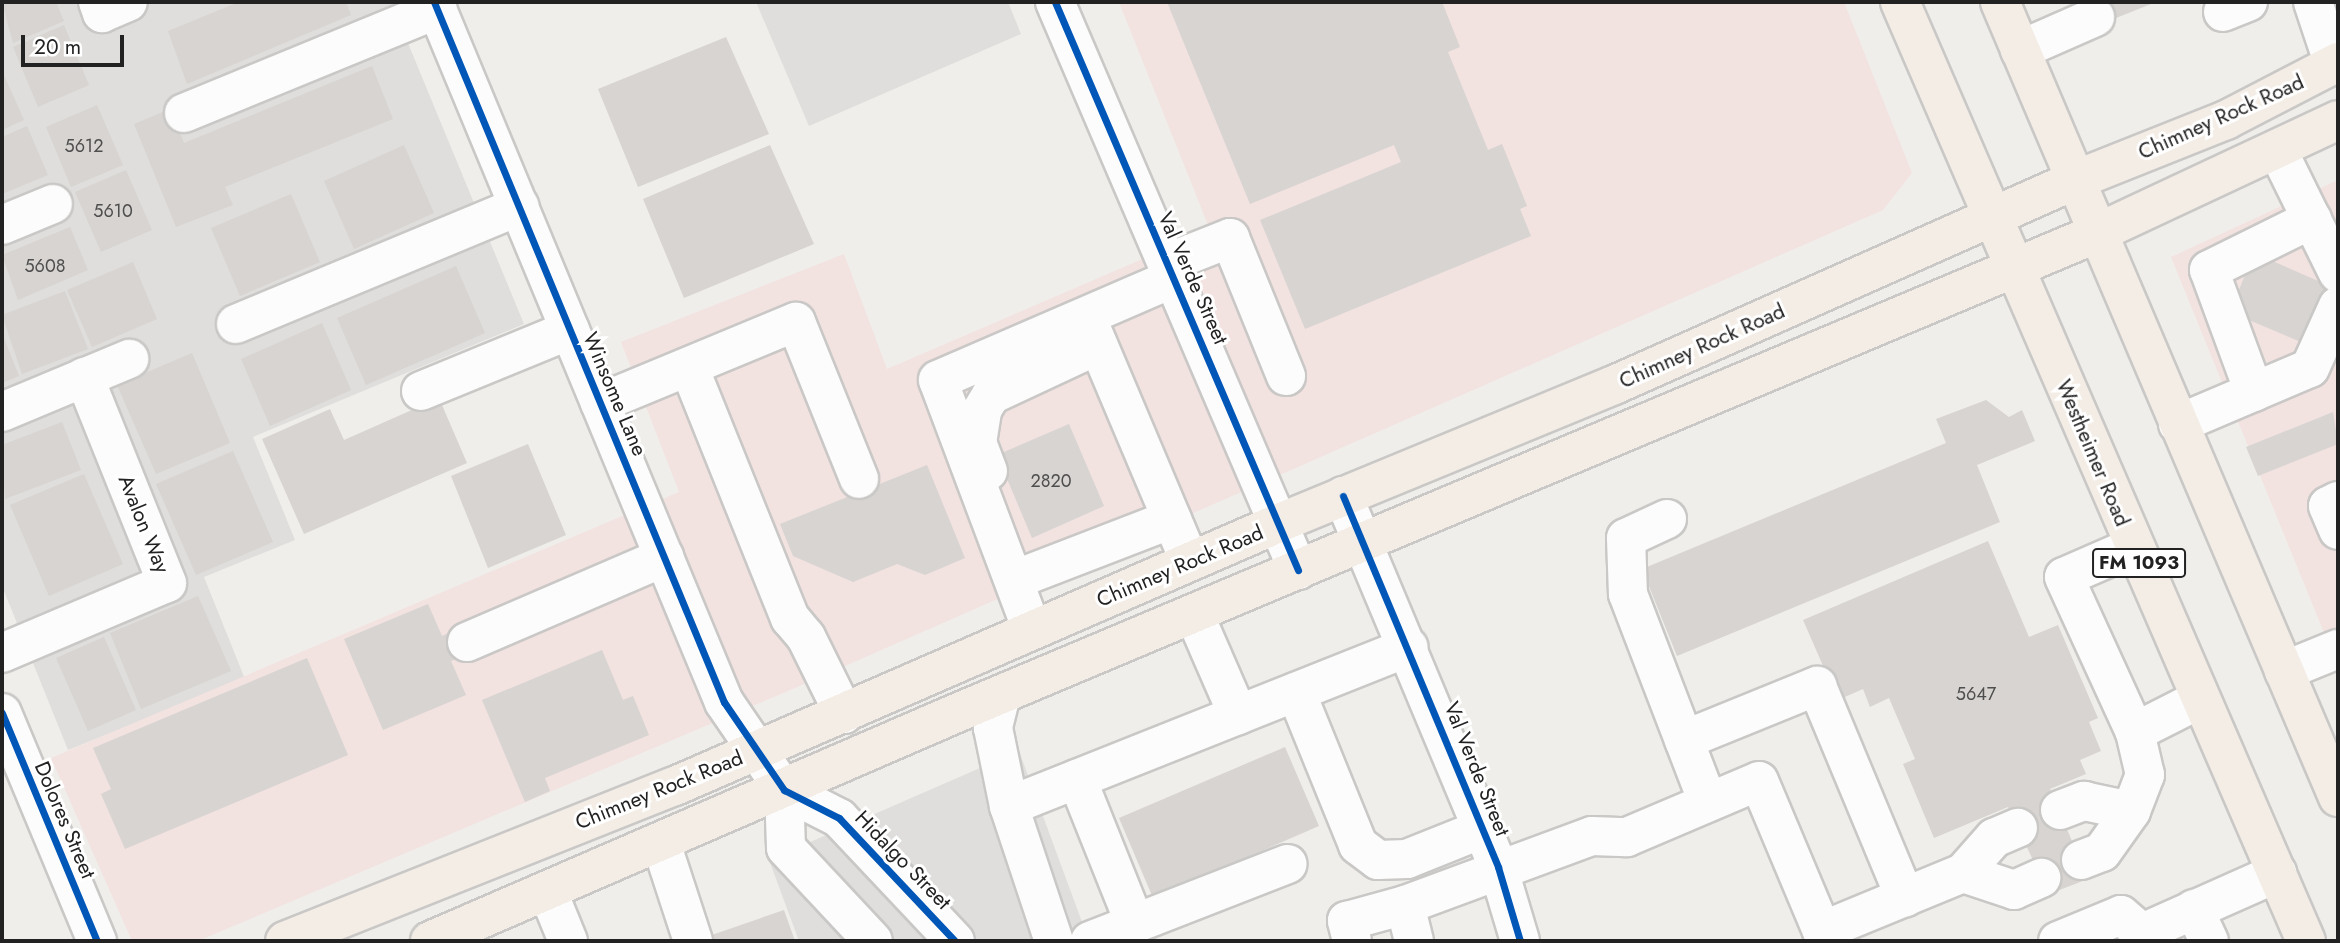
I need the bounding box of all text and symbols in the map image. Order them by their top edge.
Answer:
scale bar [24,21,128,65]
text: 20 m [34,32,81,62]
street label: Chimney Rock Road [2134,69,2308,165]
house number: 5612 [65,135,103,157]
house number: 5610 [93,200,133,222]
street label: Val Verde Street [1153,208,1233,348]
house number: 5608 [24,255,66,277]
street label: Chimney Rock Road [1615,298,1789,394]
street label: Winsome Lane [578,328,652,460]
street label: Westheimer Road [2051,376,2135,530]
house number: 2820 [1030,470,1072,492]
street label: Avalon Way [113,471,175,577]
street label: Chimney Rock Road [1093,520,1267,612]
road number: FM 1093 [2092,548,2186,578]
house number: 5647 [1956,683,1996,705]
street label: Val Verde Street [1439,698,1515,840]
street label: Chimney Rock Road [572,745,746,835]
street label: Dolores Street [29,758,101,882]
street label: Hidalgo Street [850,805,956,915]

